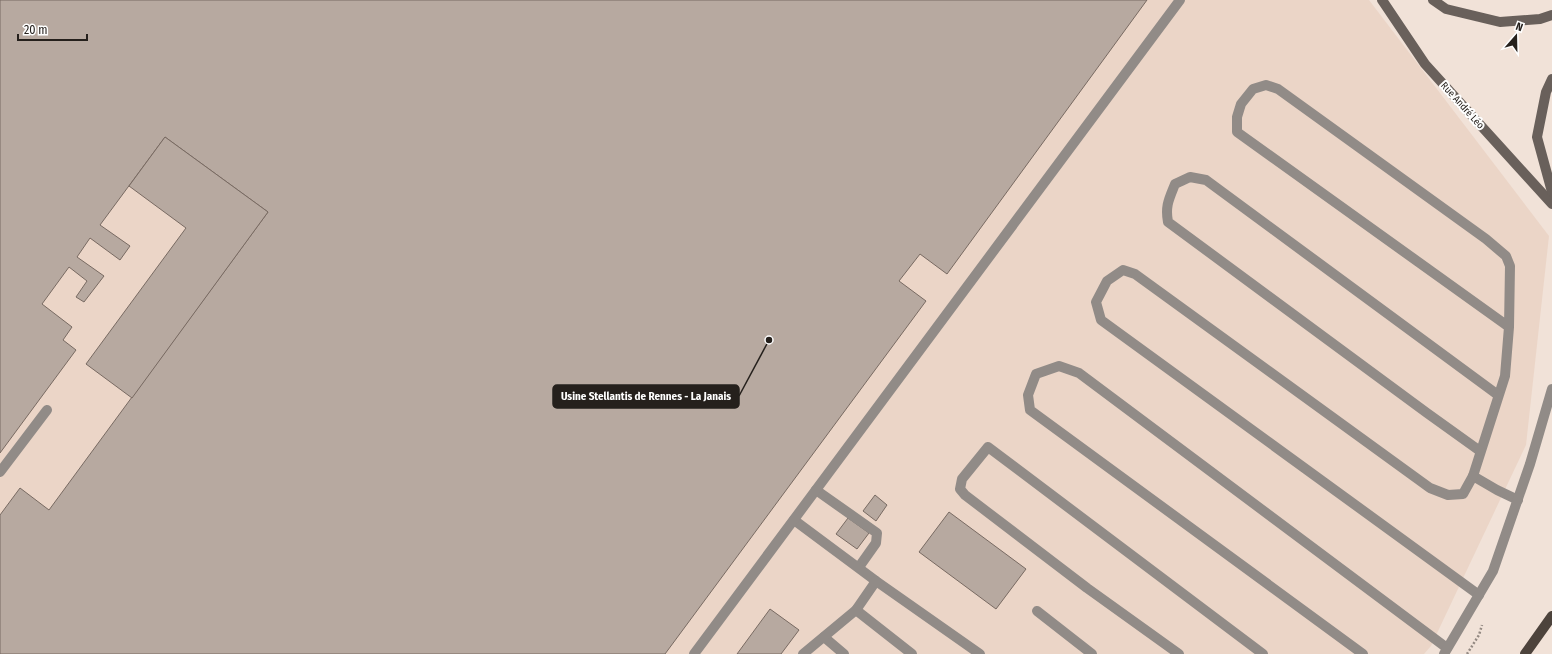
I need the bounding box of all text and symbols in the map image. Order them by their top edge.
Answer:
scale bar [18,16,87,42]
north arrow [1496,16,1536,56]
text: N [1514,20,1525,34]
text: 20 m [24,23,48,37]
street label: Rue André Léo [1438,80,1486,132]
callout: Usine Stellantis de Rennes - La Janais [553,385,739,408]
text: Usine Stellantis de Rennes - La Janais [561,390,731,403]

